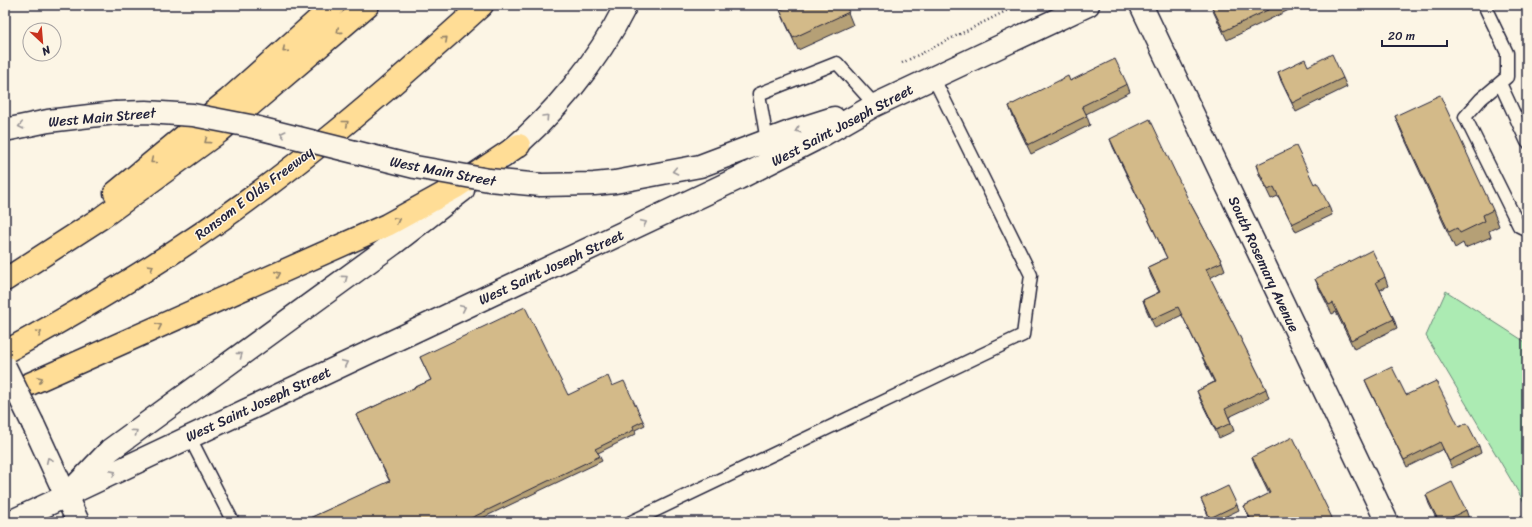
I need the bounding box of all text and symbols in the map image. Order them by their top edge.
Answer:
north arrow [22,22,62,62]
scale bar [1382,22,1447,48]
text: 20 m [1388,25,1415,47]
one-way arrow [336,26,343,33]
one-way arrow [440,37,447,44]
text: N [38,40,55,61]
one-way arrow [282,46,290,53]
street label: West Saint Joseph Street [767,77,918,174]
street label: West Main Street [47,100,158,135]
one-way arrow [542,114,549,122]
one-way arrow [341,121,348,128]
one-way arrow [18,122,24,130]
one-way arrow [795,125,802,133]
one-way arrow [280,131,286,139]
one-way arrow [204,137,211,144]
street label: Ransom E Olds Freeway [189,140,320,247]
street label: West Main Street [388,149,499,194]
one-way arrow [150,156,157,163]
one-way arrow [672,167,678,175]
street label: South Rosemary Avenue [1221,192,1306,337]
one-way arrow [392,217,400,224]
one-way arrow [639,220,647,228]
street label: West Saint Joseph Street [474,223,628,312]
one-way arrow [146,264,153,271]
one-way arrow [274,271,282,279]
one-way arrow [341,276,348,283]
one-way arrow [458,305,466,313]
one-way arrow [155,323,163,331]
one-way arrow [35,331,42,338]
one-way arrow [236,353,243,360]
street label: West Saint Joseph Street [181,360,335,449]
one-way arrow [340,360,348,368]
one-way arrow [36,376,44,384]
one-way arrow [131,430,138,437]
one-way arrow [46,457,54,465]
one-way arrow [109,470,117,478]

